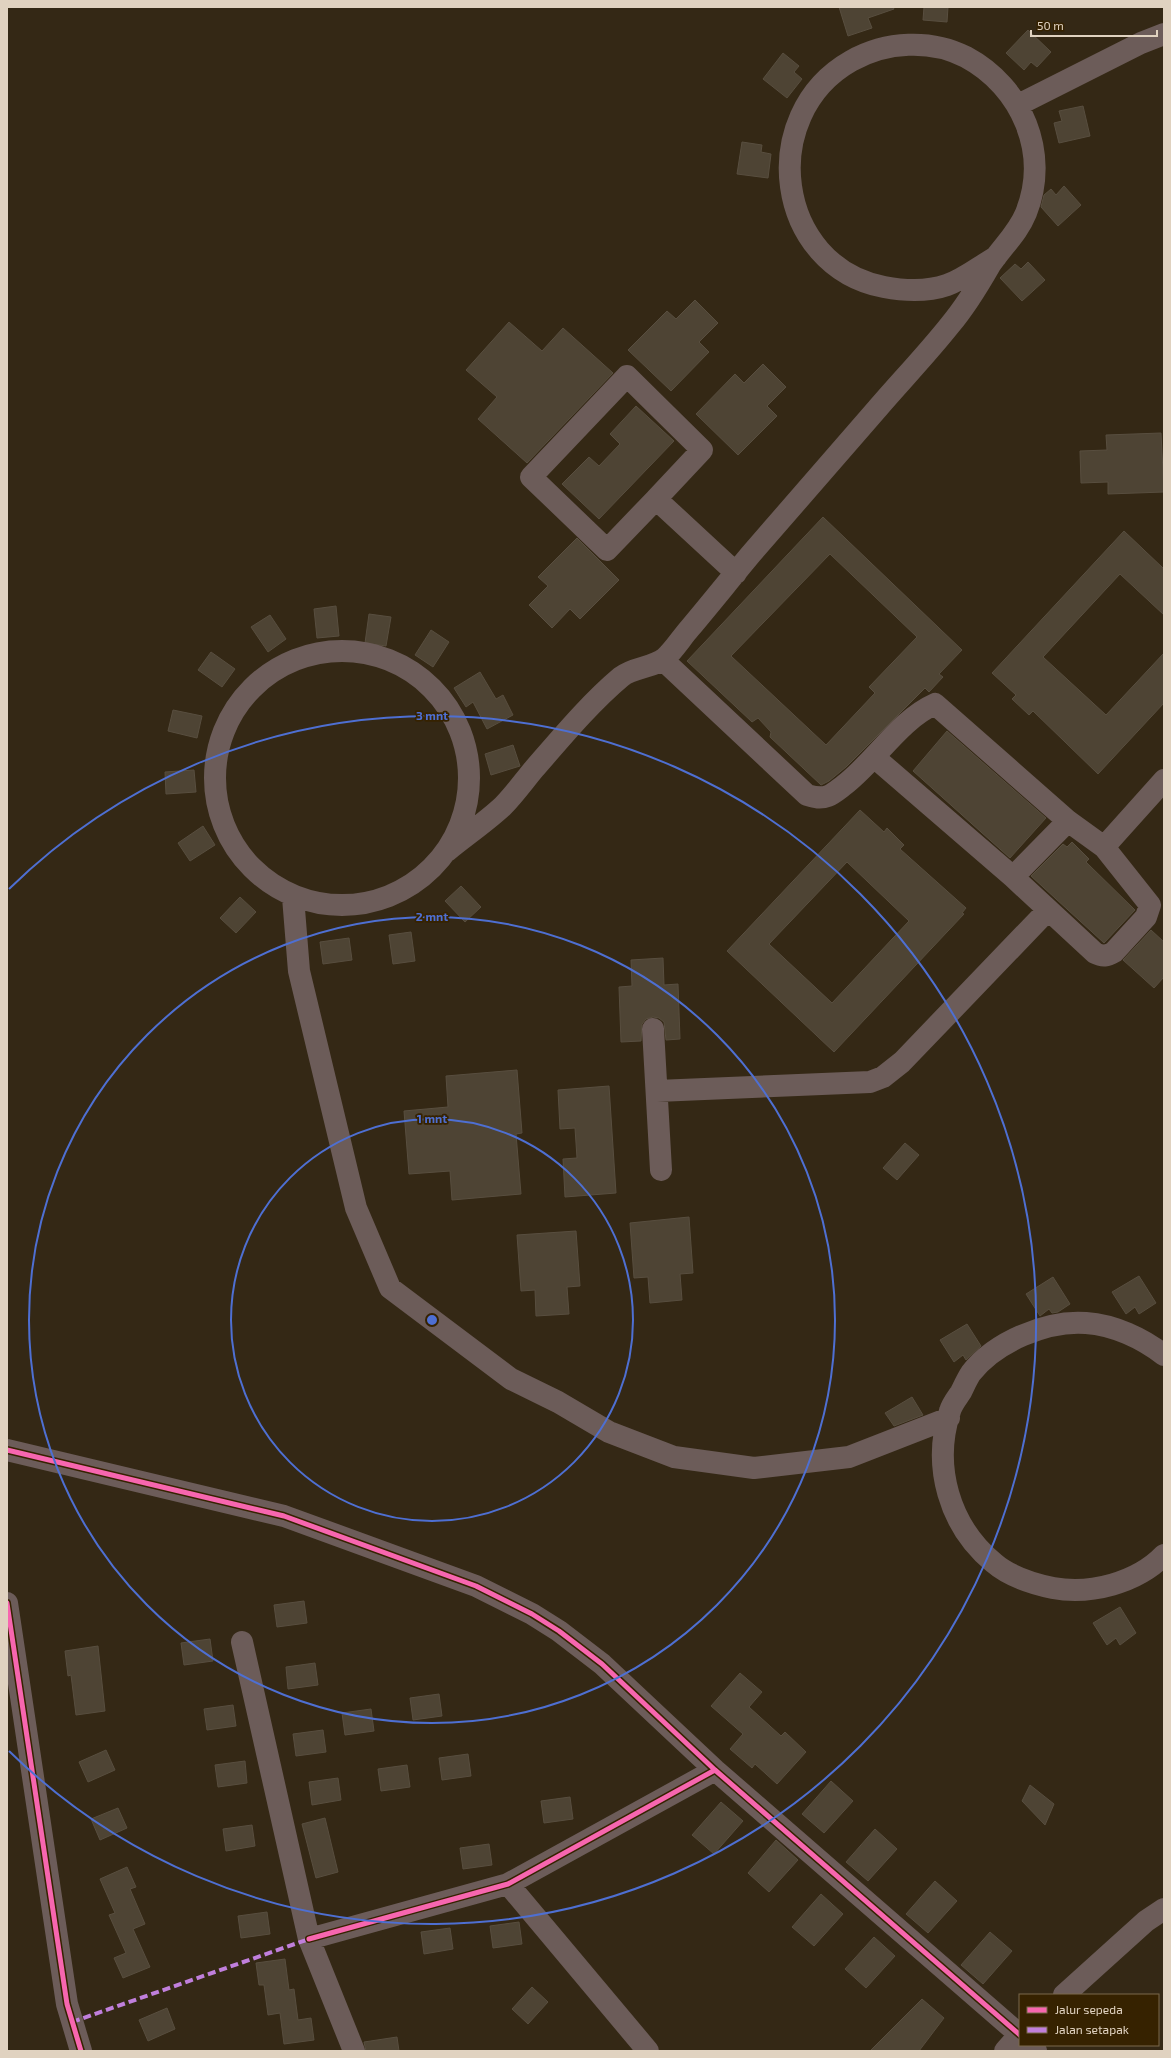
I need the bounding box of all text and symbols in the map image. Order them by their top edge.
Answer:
scale bar [1031,12,1157,38]
text: 50 m [1037,18,1064,32]
text: 3 mnt [416,708,448,722]
text: 2 mnt [416,909,448,923]
text: 1 mnt [417,1111,447,1125]
centre of rings [425,1313,439,1327]
legend [1019,1994,1159,2046]
text: Jalur sepeda [1055,2002,1123,2016]
text: Jalan setapak [1055,2022,1129,2036]

